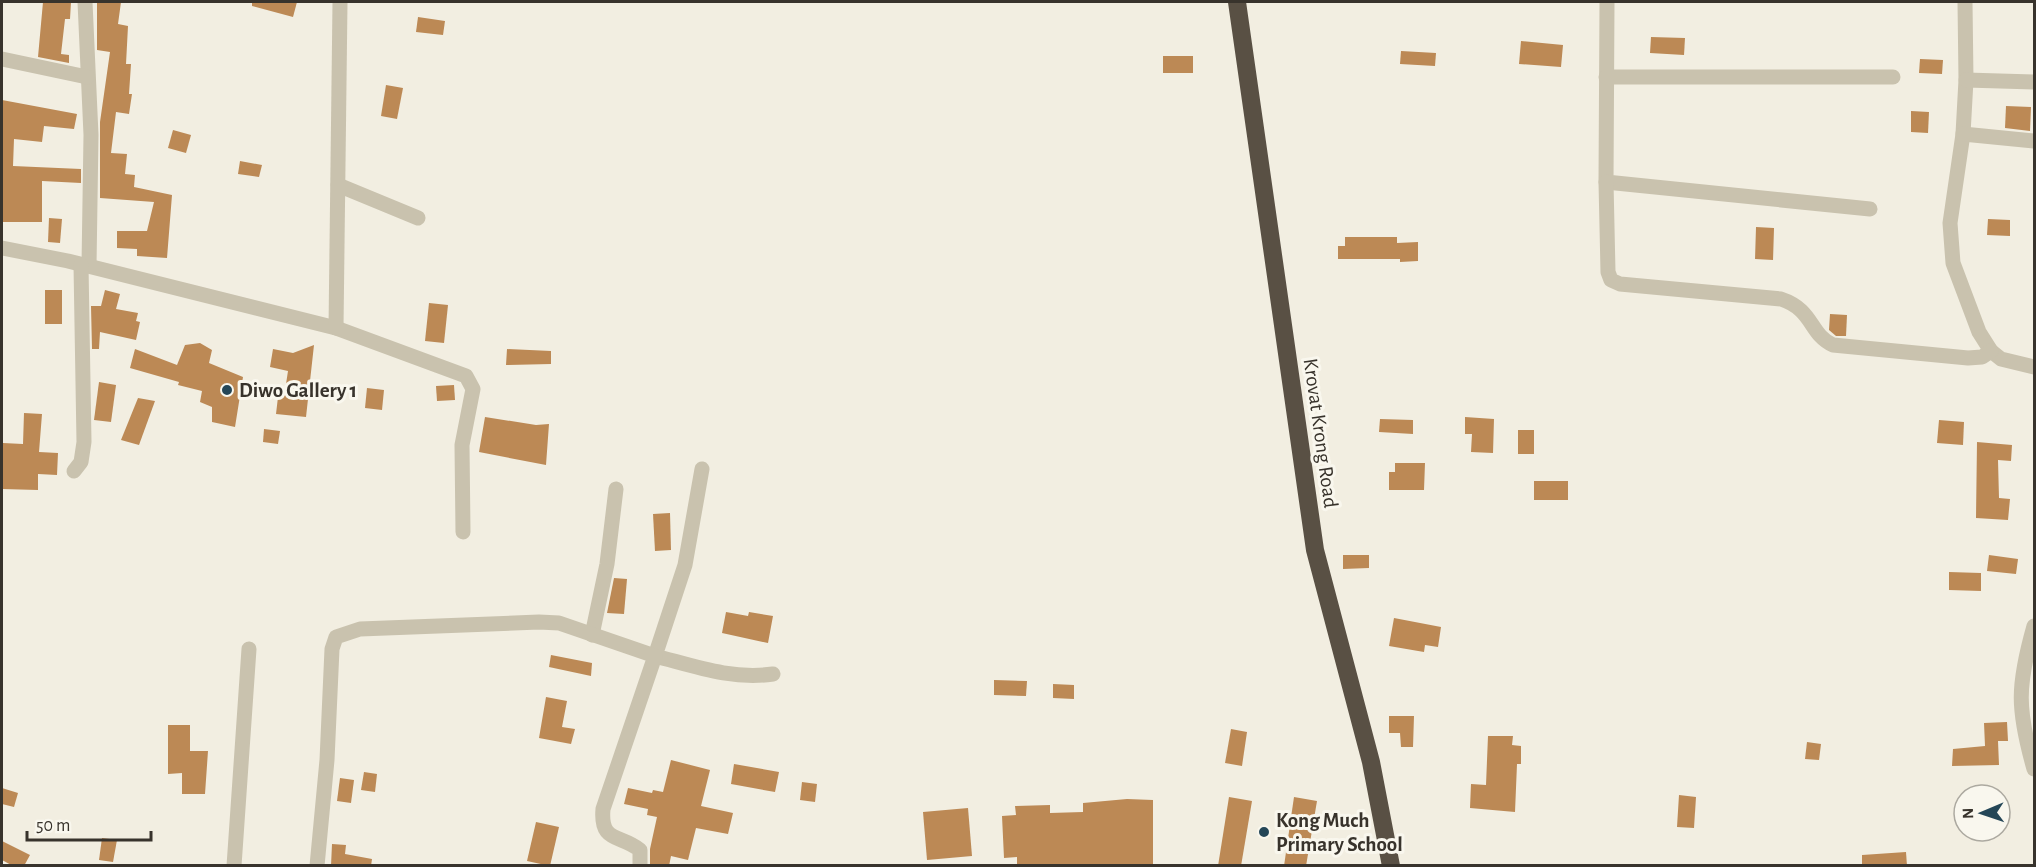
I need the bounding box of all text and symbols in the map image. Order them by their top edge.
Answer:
street label: Krovat Krong Road [1300,357,1341,509]
place label: Diwo Gallery 1 [239,380,357,401]
marker: Diwo Gallery 1 [220,383,234,397]
north arrow [1952,783,2012,843]
scale bar [27,804,152,842]
text: N [1960,808,1976,819]
place label: Kong Much Primary School [1276,810,1403,855]
text: 50 m [36,817,70,835]
marker: Kong Much Primary School [1257,825,1271,839]

